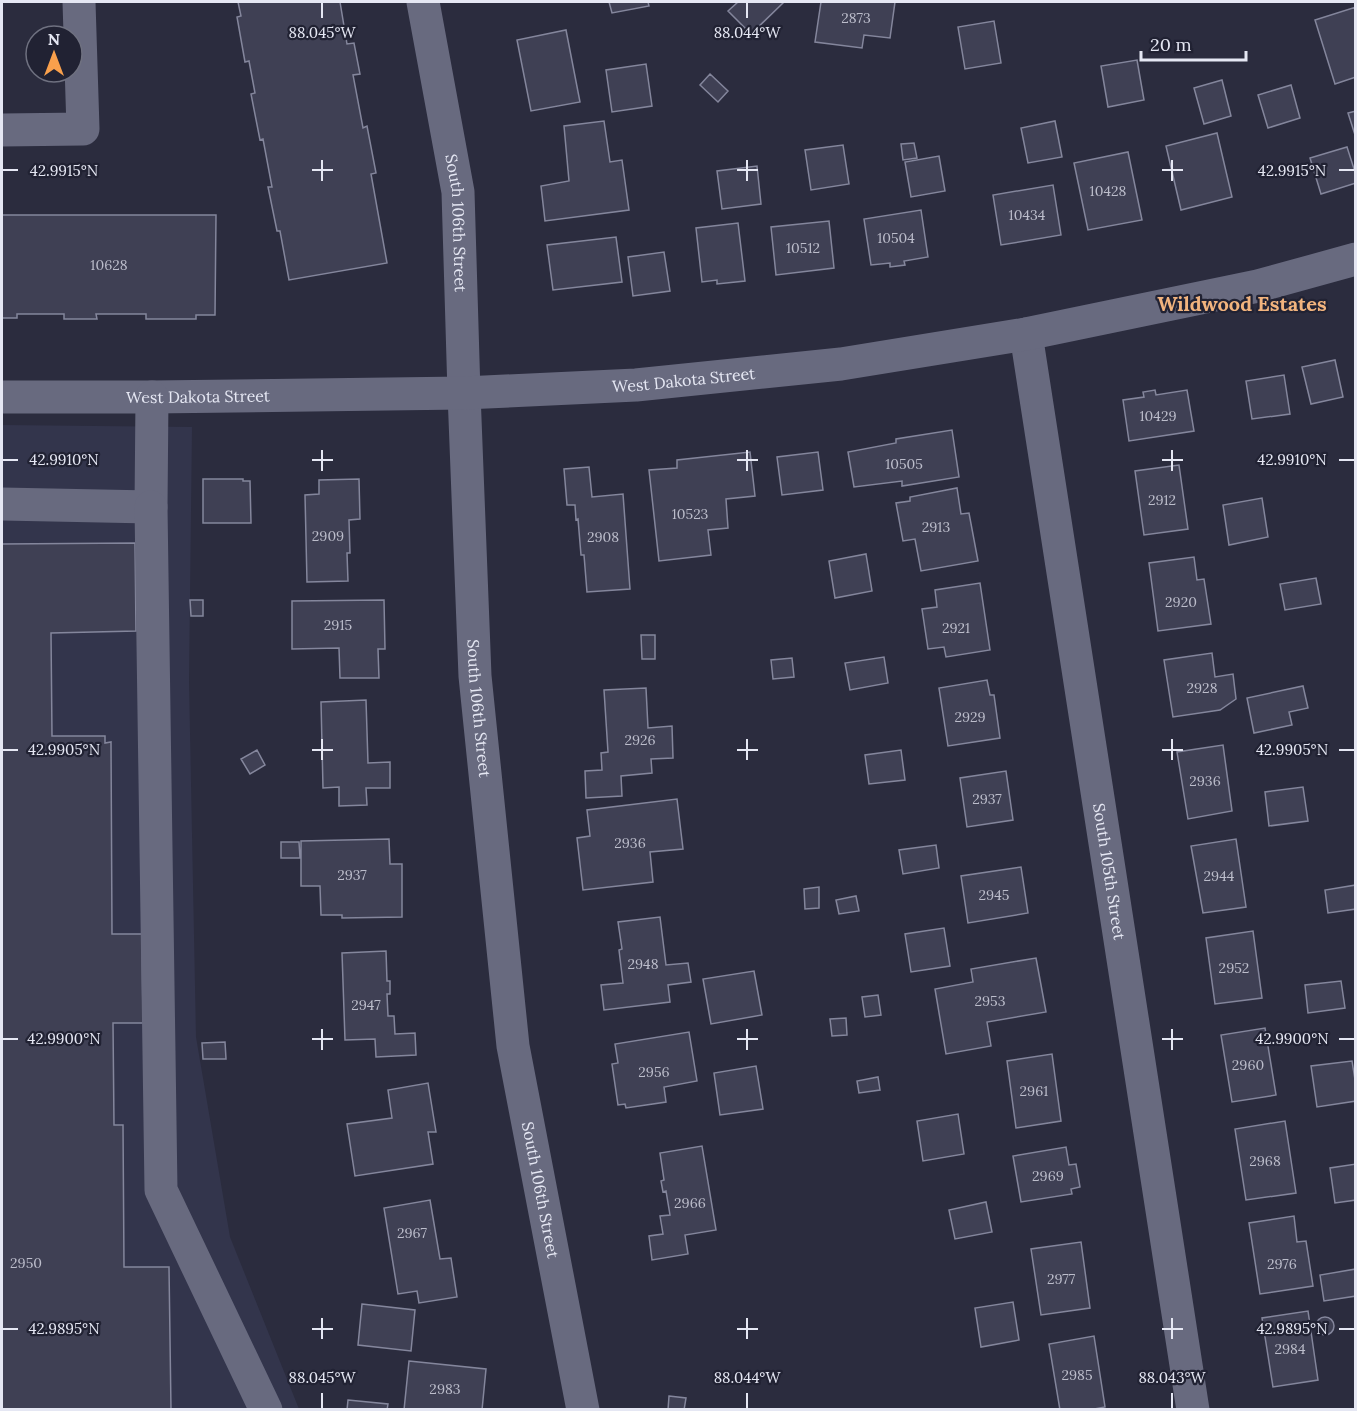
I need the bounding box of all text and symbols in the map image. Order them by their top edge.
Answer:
house number: 2873 [841,9,871,27]
text: 88.045°W [289,23,357,42]
text: 88.044°W [714,23,781,42]
north arrow [24,24,84,84]
scale bar [1141,24,1246,62]
text: N [48,29,60,49]
text: 20 m [1150,33,1192,56]
street label: South 106th Street [441,152,471,293]
text: 42.9915°N [30,161,98,180]
text: 42.9915°N [1258,161,1326,180]
house number: 10428 [1090,182,1127,200]
house number: 10434 [1009,206,1046,224]
house number: 10504 [877,229,915,247]
house number: 10512 [786,239,820,257]
house number: 10628 [90,256,128,274]
district label: Wildwood Estates [1157,291,1327,316]
street label: West Dakota Street [611,363,757,396]
street label: West Dakota Street [126,385,271,407]
house number: 10429 [1140,407,1177,425]
text: 42.9910°N [29,450,99,469]
text: 42.9910°N [1257,450,1327,469]
house number: 10505 [885,455,923,473]
house number: 2912 [1148,491,1176,509]
house number: 10523 [672,505,708,523]
house number: 2913 [922,518,950,536]
house number: 2909 [312,527,344,545]
house number: 2908 [587,528,619,546]
house number: 2920 [1165,593,1197,611]
house number: 2915 [324,616,352,634]
house number: 2921 [942,619,970,637]
street label: South 106th Street [464,639,495,779]
house number: 2928 [1187,679,1218,697]
house number: 2929 [954,708,986,726]
house number: 2926 [624,731,656,749]
text: 42.9905°N [28,740,100,759]
text: 42.9905°N [1256,740,1328,759]
house number: 2936 [1189,772,1221,790]
house number: 2937 [972,790,1002,808]
street label: South 105th Street [1089,802,1130,942]
house number: 2936 [614,834,646,852]
house number: 2937 [337,866,367,884]
house number: 2944 [1204,867,1235,885]
house number: 2945 [979,886,1009,904]
house number: 2948 [627,955,659,973]
house number: 2952 [1219,959,1249,977]
house number: 2953 [974,992,1006,1010]
house number: 2947 [351,996,381,1014]
text: 42.9900°N [27,1029,101,1048]
text: 42.9900°N [1255,1029,1329,1048]
house number: 2960 [1232,1056,1264,1074]
house number: 2956 [638,1063,670,1081]
house number: 2961 [1020,1082,1048,1100]
street label: South 106th Street [518,1120,564,1261]
house number: 2968 [1249,1152,1281,1170]
house number: 2969 [1032,1167,1064,1185]
house number: 2966 [674,1194,706,1212]
house number: 2967 [397,1224,428,1242]
house number: 2950 [10,1254,42,1272]
house number: 2976 [1267,1255,1297,1273]
house number: 2977 [1047,1270,1076,1288]
text: 42.9895°N [28,1319,100,1338]
text: 42.9895°N [1256,1319,1328,1338]
house number: 2984 [1274,1340,1306,1358]
house number: 2985 [1061,1366,1093,1384]
text: 88.045°W [289,1368,357,1387]
text: 88.044°W [714,1368,781,1387]
text: 88.043°W [1138,1368,1207,1387]
house number: 2983 [429,1380,461,1398]

